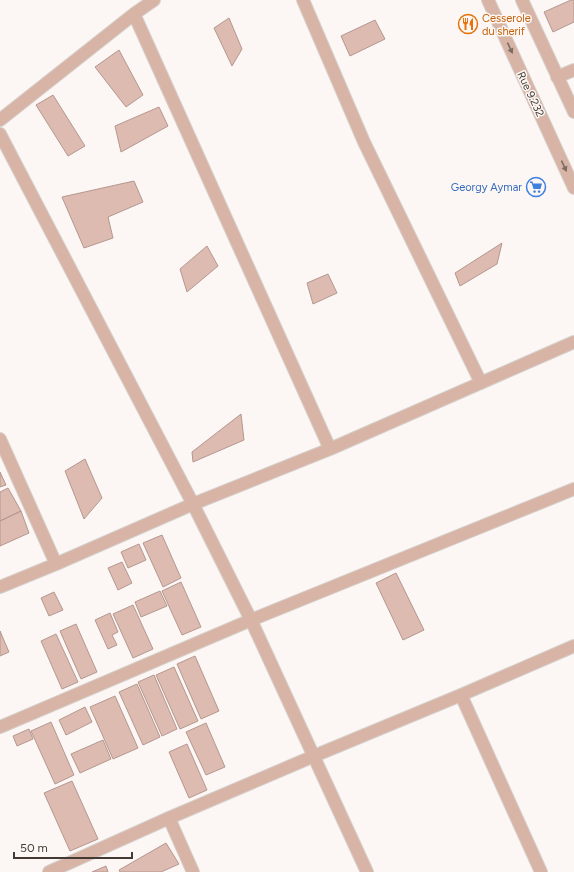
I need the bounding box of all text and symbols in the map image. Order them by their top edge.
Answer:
place label: Cesserole du sherif [482,12,531,38]
restaurant icon: Cesserole du sherif [457,13,479,35]
one-way arrow [507,43,513,54]
street label: Rue 9.232 [514,69,547,119]
one-way arrow [561,161,567,172]
supermarket icon: Georgy Aymar [525,176,547,198]
place label: Georgy Aymar [451,181,522,194]
scale bar [14,834,132,860]
text: 50 m [20,841,48,855]

